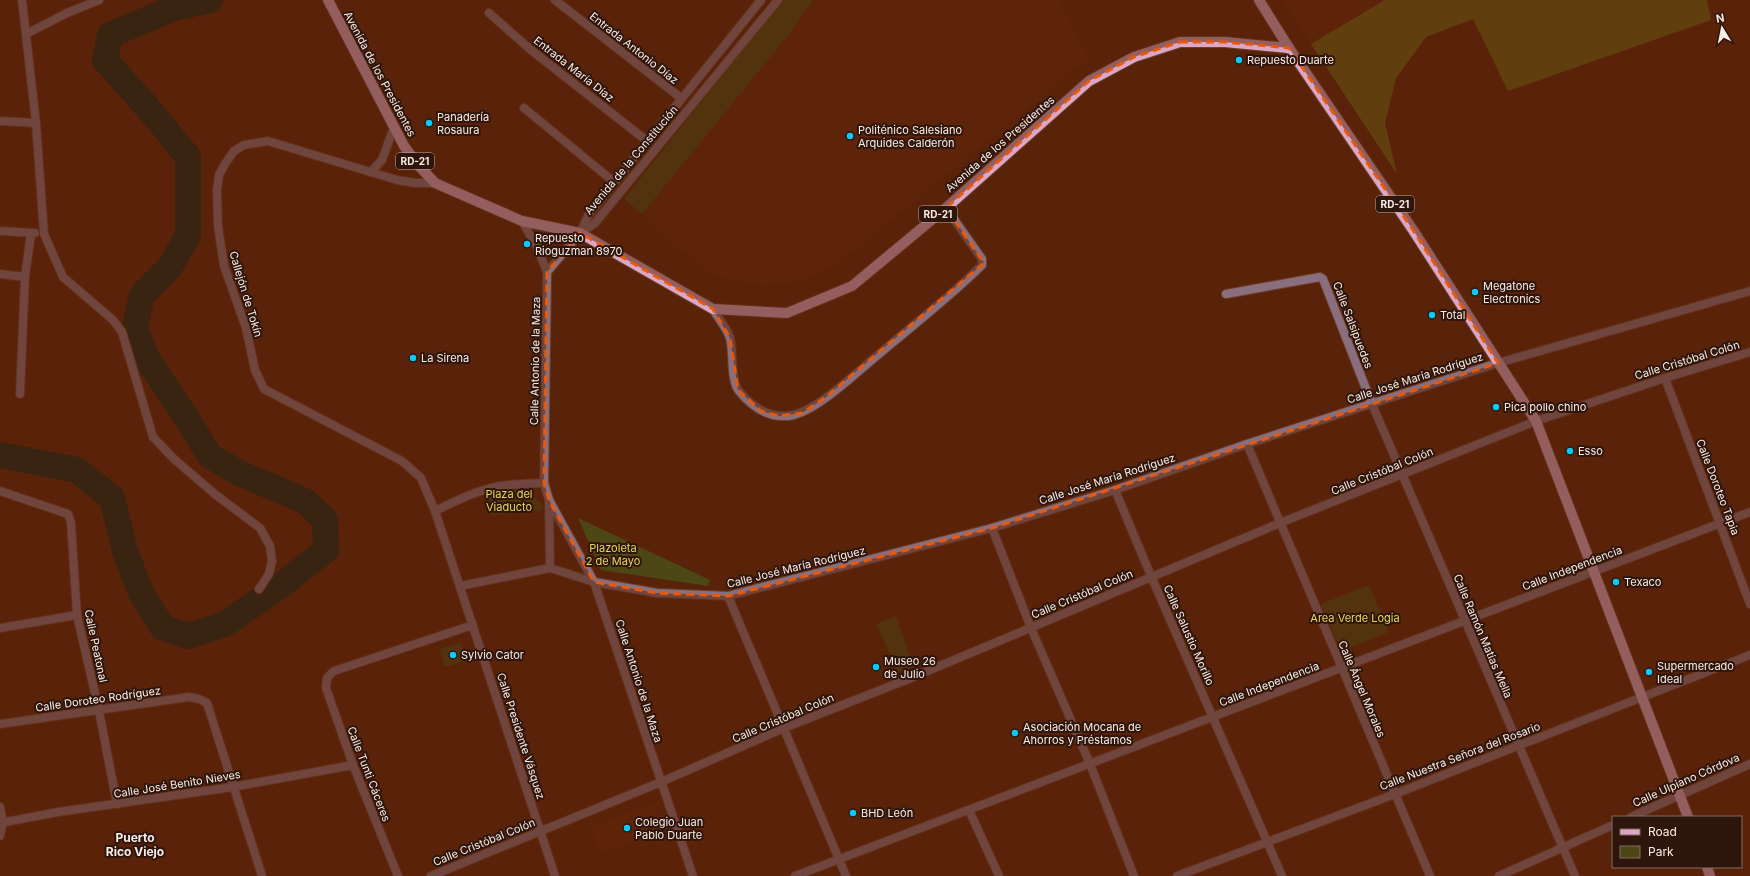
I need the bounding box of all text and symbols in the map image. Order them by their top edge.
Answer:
north arrow [1702,8,1742,48]
street label: Avenida de los Presidentes [341,9,419,139]
street label: Entrada Antonio Díaz [587,9,681,87]
text: N [1715,11,1726,26]
street label: Entrada María Díaz [531,33,617,105]
place label: Repuesto Duarte [1247,53,1334,67]
marker: Repuesto Duarte [1234,55,1244,65]
street label: Avenida de los Presidentes [943,93,1058,195]
street label: Avenida de la Constitución [581,103,681,217]
place label: Panadería Rosaura [437,110,489,137]
marker: Panadería Rosaura [424,118,434,128]
place label: Politénico Salesiano Arquides Calderón [858,123,962,150]
marker: Politénico Salesiano Arquides Calderón [845,131,855,141]
road number: RD-21 [396,153,434,169]
road number: RD-21 [1376,196,1414,212]
road number: RD-21 [919,206,957,222]
place label: Repuesto Rioguzman 8970 [535,231,623,258]
marker: Repuesto Rioguzman 8970 [522,239,532,249]
street label: Callejón de Tokín [226,249,266,339]
place label: Megatone Electronics [1483,279,1541,306]
street label: Calle Salsipuedes [1330,280,1376,371]
marker: Megatone Electronics [1470,287,1480,297]
street label: Calle Antonio de la Maza [527,297,543,425]
place label: Total [1440,308,1465,322]
marker: Total [1427,310,1437,320]
street label: Calle Cristóbal Colón [1633,337,1741,383]
street label: Calle José María Rodríguez [1345,349,1485,407]
place label: La Sirena [421,351,469,365]
marker: La Sirena [408,353,418,363]
place label: Pica pollo chino [1504,400,1587,414]
marker: Pica pollo chino [1491,402,1501,412]
street label: Calle Doroteo Tapia [1693,437,1743,537]
street label: Calle Cristóbal Colón [1329,444,1435,498]
place label: Esso [1578,444,1603,458]
marker: Esso [1565,446,1575,456]
street label: Calle José María Rodríguez [1037,450,1177,508]
park label: Plaza del Viaducto [485,487,533,514]
park label: Plazoleta 2 de Mayo [586,541,641,568]
street label: Calle Independencia [1520,542,1624,594]
street label: Calle José María Rodríguez [725,543,867,591]
street label: Calle Cristóbal Colón [1029,566,1135,622]
street label: Calle Ramón Matías Mella [1450,572,1516,700]
place label: Texaco [1624,575,1662,589]
marker: Texaco [1611,577,1621,587]
street label: Calle Salustio Morillo [1161,583,1218,688]
street label: Calle Peatonal [81,608,111,684]
park label: Area Verde Logia [1310,611,1400,625]
street label: Calle Antonio de la Maza [612,618,666,744]
street label: Calle Ángel Morales [1335,638,1389,740]
place label: Sylvio Cator [461,648,524,662]
marker: Sylvio Cator [448,650,458,660]
place label: Museo 26 de Julio [884,654,936,681]
street label: Calle Independencia [1217,658,1321,710]
place label: Supermercado Ideal [1657,659,1734,686]
marker: Museo 26 de Julio [871,662,881,672]
marker: Supermercado Ideal [1644,667,1654,677]
street label: Calle Presidente Vásquez [494,671,548,801]
street label: Calle Doroteo Rodríguez [34,683,162,715]
street label: Calle Cristóbal Colón [730,690,836,746]
street label: Calle Nuestra Señora del Rosario [1378,719,1543,793]
place label: Asociación Mocana de Ahorros y Préstamos [1023,720,1141,747]
street label: Calle Tunti Cáceres [344,724,394,824]
marker: Asociación Mocana de Ahorros y Préstamos [1010,728,1020,738]
street label: Calle Ulpiano Córdova [1630,750,1742,810]
street label: Calle José Benito Nieves [112,767,242,801]
place label: BHD León [861,806,913,820]
marker: BHD León [848,808,858,818]
street label: Calle Cristóbal Colón [431,815,537,869]
place label: Colegio Juan Pablo Duarte [635,815,703,842]
legend [1612,816,1742,868]
marker: Colegio Juan Pablo Duarte [622,823,632,833]
text: Road [1648,824,1677,839]
district label: Puerto Rico Viejo [106,830,164,859]
text: Park [1648,844,1674,859]

